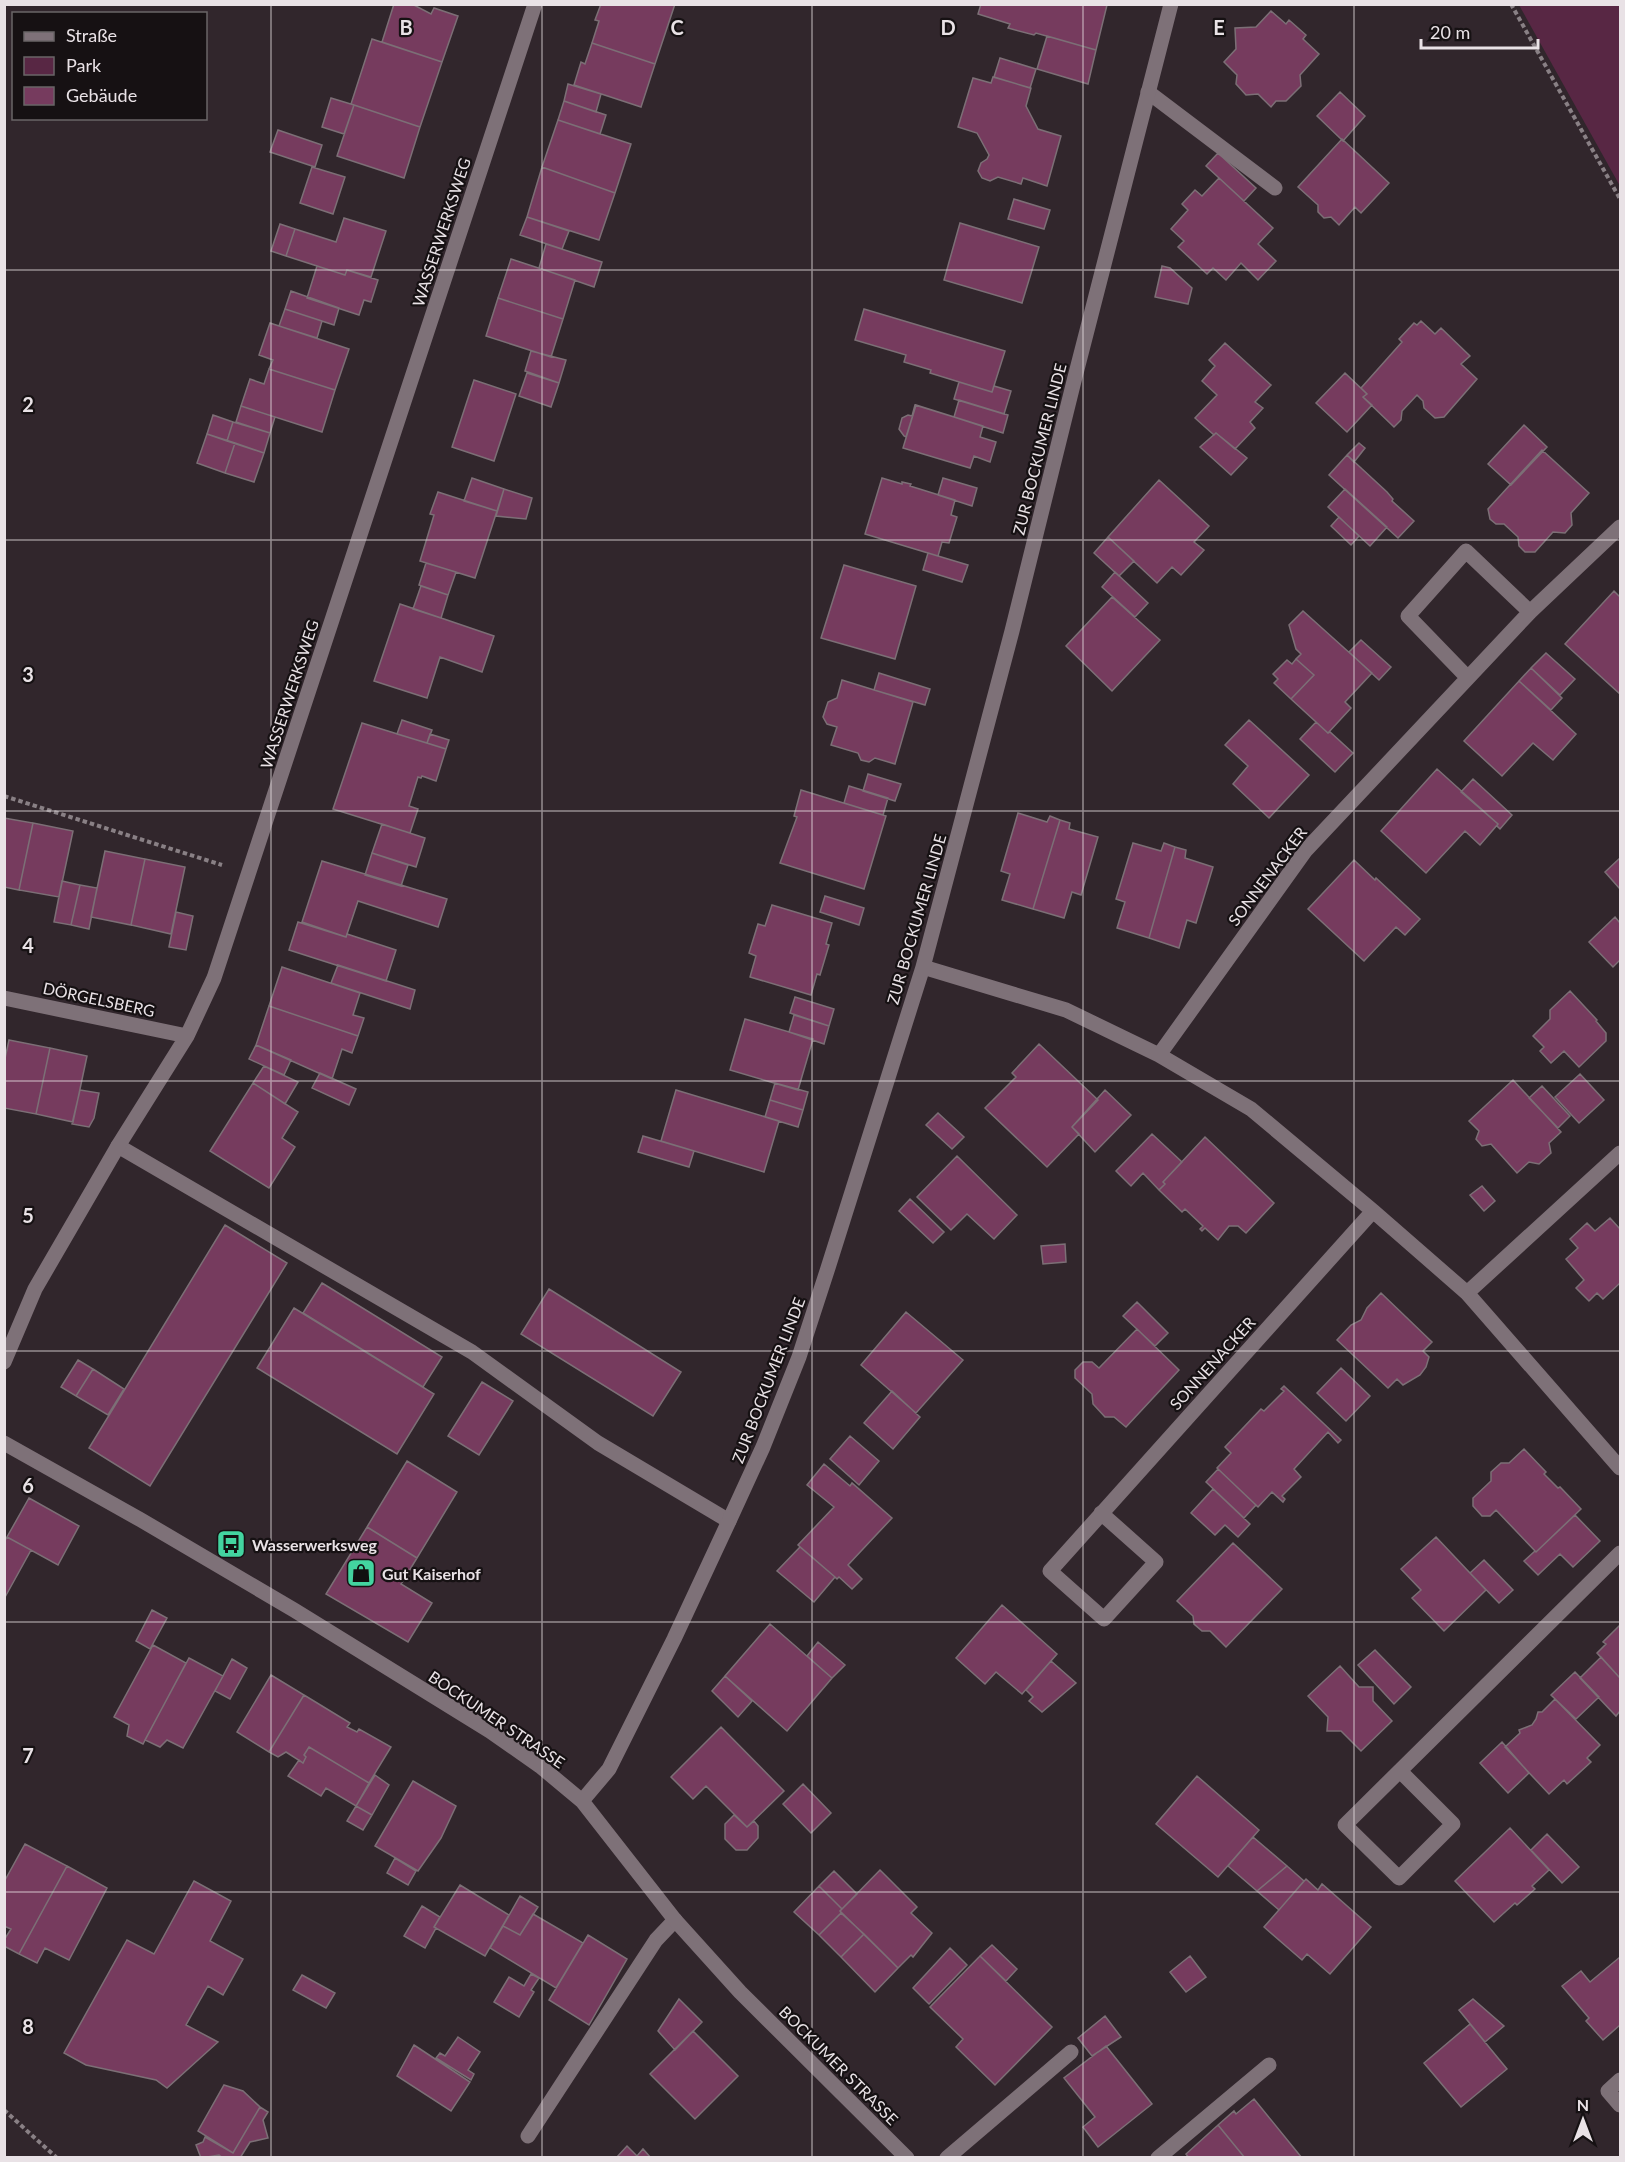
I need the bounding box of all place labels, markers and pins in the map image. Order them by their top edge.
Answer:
bus stop icon: Wasserwerksweg [215,1528,247,1560]
place label: Wasserwerksweg [252,1535,378,1554]
shop icon: Gut Kaiserhof [345,1557,377,1589]
place label: Gut Kaiserhof [382,1564,481,1583]

